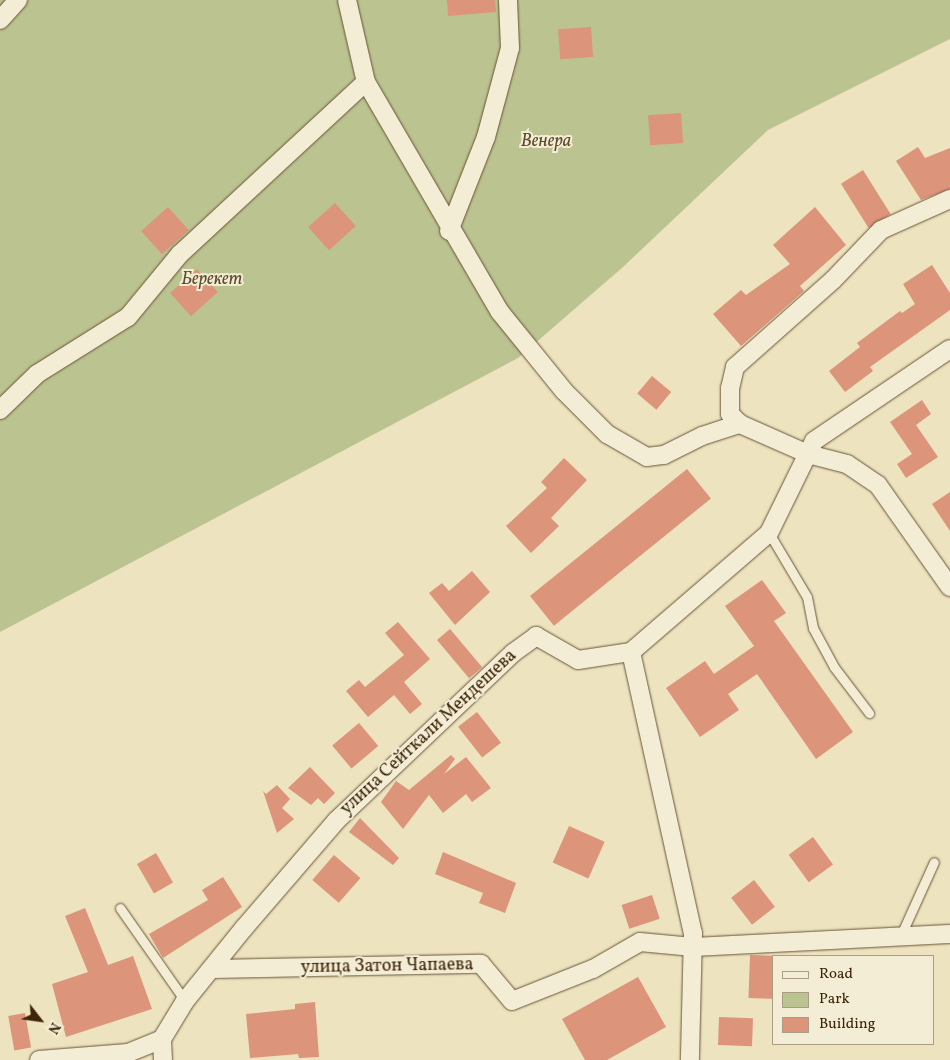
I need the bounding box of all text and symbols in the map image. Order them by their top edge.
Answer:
park label: Венера [521,131,571,153]
park label: Берекет [182,269,242,291]
street label: улица Сейткали Мендешева [336,646,522,820]
street label: улица Затон Чапаева [300,955,474,979]
legend [772,955,935,1045]
text: Road [819,964,853,985]
text: Park [819,989,850,1010]
north arrow [15,995,65,1045]
text: Building [819,1014,875,1035]
text: N [43,1019,64,1037]

